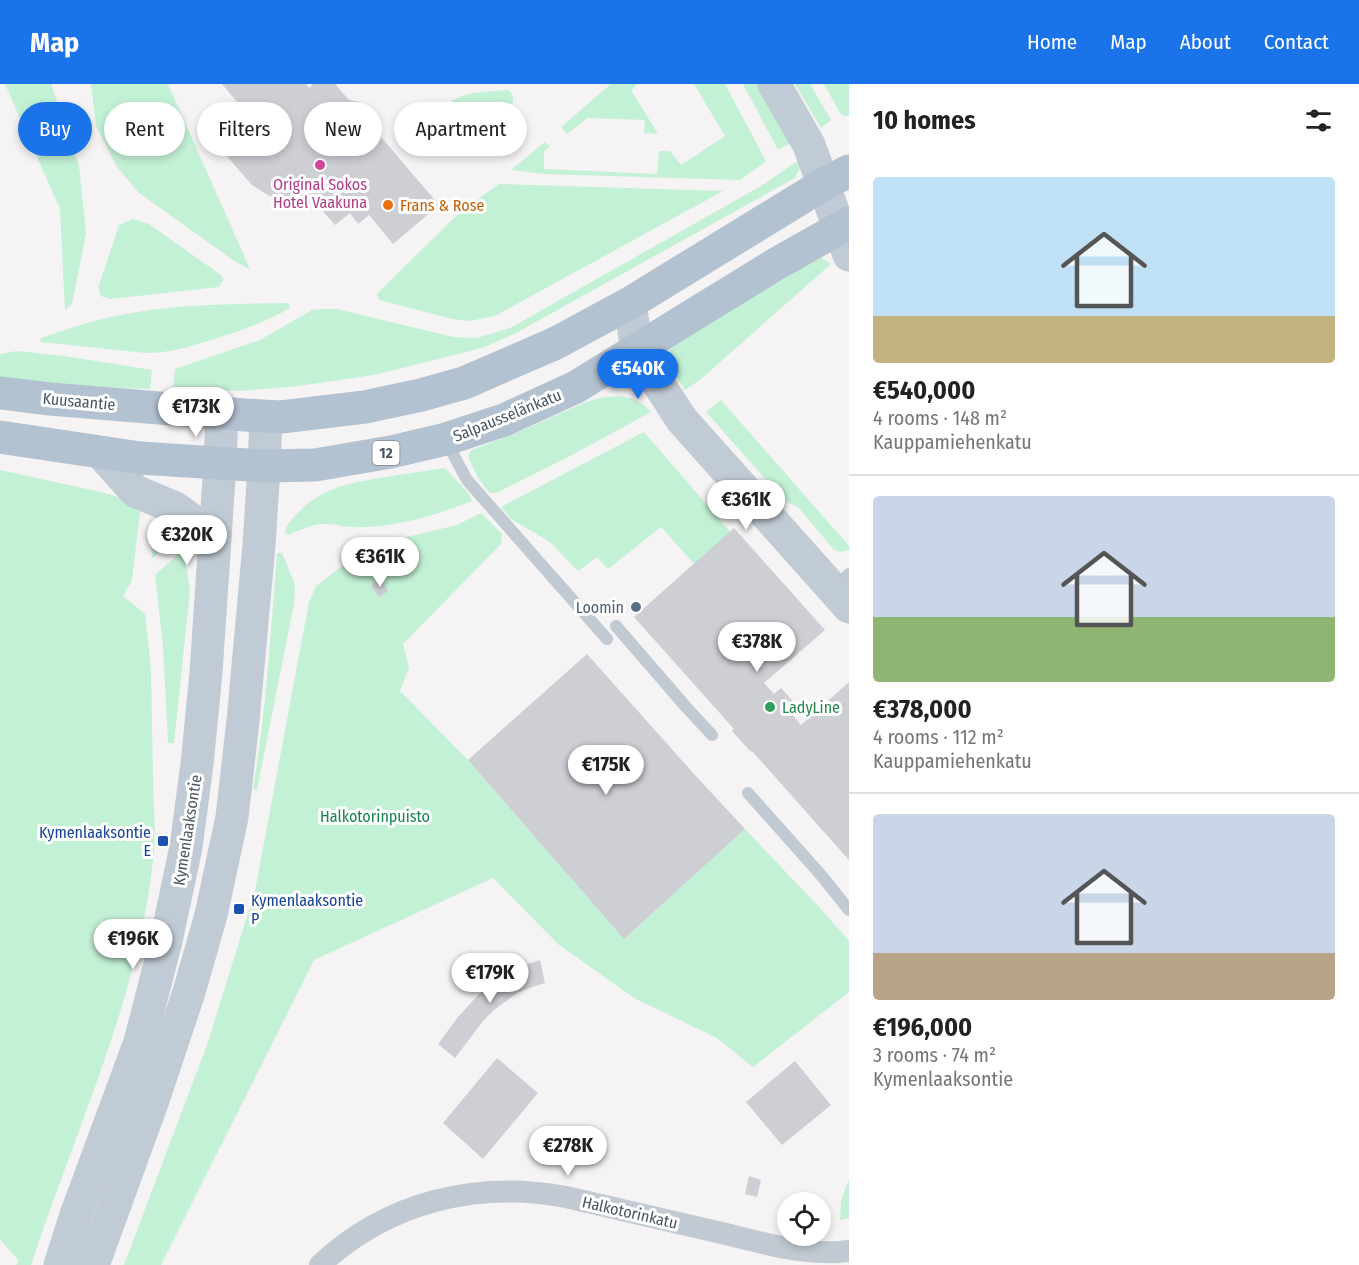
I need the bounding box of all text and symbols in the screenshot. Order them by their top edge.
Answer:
text: Map [30,26,79,59]
text: Home [1027,29,1077,55]
text: Map [1110,29,1147,55]
text: About [1180,29,1231,55]
text: Contact [1264,29,1329,55]
chip: Buy [18,102,92,156]
chip: Rent [104,102,185,156]
chip: Filters [197,102,292,156]
chip: New [304,102,382,156]
chip: Apartment [394,102,527,156]
icon: filters [1302,104,1335,137]
text: 10 homes [873,105,976,136]
marker: Original Sokos Hotel Vaakuna [313,158,327,172]
place label: Original Sokos Hotel Vaakuna [273,175,367,212]
place label: Frans & Rose [400,196,485,215]
marker: Frans & Rose [381,198,395,212]
icon: home [1050,216,1158,324]
pin: €540K [596,349,680,400]
text: €540K [611,356,665,380]
text: €540,000 [873,375,975,406]
street label: Salpausselänkatu [450,385,564,446]
pin: €173K [154,387,238,438]
street label: Kuusaantie [42,389,116,414]
text: €173K [172,394,220,418]
text: 4 rooms · 148 m² [873,406,1007,430]
text: Kauppamiehenkatu [873,430,1032,454]
road number: 12 [372,441,400,465]
pin: €361K [704,480,788,531]
text: €361K [721,487,771,511]
pin: €320K [145,515,229,566]
text: €320K [161,522,213,546]
icon: home [1050,535,1158,643]
pin: €361K [338,537,422,588]
text: €361K [355,544,405,568]
place label: Loomin [576,598,624,617]
marker: Loomin [629,600,643,614]
pin: €378K [715,622,799,673]
text: €378K [732,629,782,653]
text: €378,000 [873,694,972,725]
place label: LadyLine [782,698,840,717]
marker: LadyLine [763,700,777,714]
text: 4 rooms · 112 m² [873,725,1004,749]
pin: €175K [564,745,648,796]
text: Kauppamiehenkatu [873,749,1032,773]
text: €175K [582,752,630,776]
street label: Kymenlaaksontie [169,773,206,887]
park label: Halkotorinpuisto [320,807,430,826]
place label: Kymenlaaksontie E [39,823,151,860]
marker: Kymenlaaksontie E [156,834,170,848]
icon: home [1050,853,1158,961]
place label: Kymenlaaksontie P [251,891,363,928]
marker: Kymenlaaksontie P [232,902,246,916]
pin: €196K [91,919,175,970]
text: €196K [108,926,159,950]
pin: €179K [448,953,532,1004]
text: €179K [466,960,514,984]
text: €196,000 [873,1012,972,1043]
text: 3 rooms · 74 m² [873,1043,996,1067]
text: Kymenlaaksontie [873,1067,1013,1091]
pin: €278K [526,1126,610,1177]
text: €278K [543,1133,593,1157]
street label: Halkotorinkatu [580,1192,680,1233]
map controls [777,1192,831,1246]
button: locate [777,1192,831,1246]

